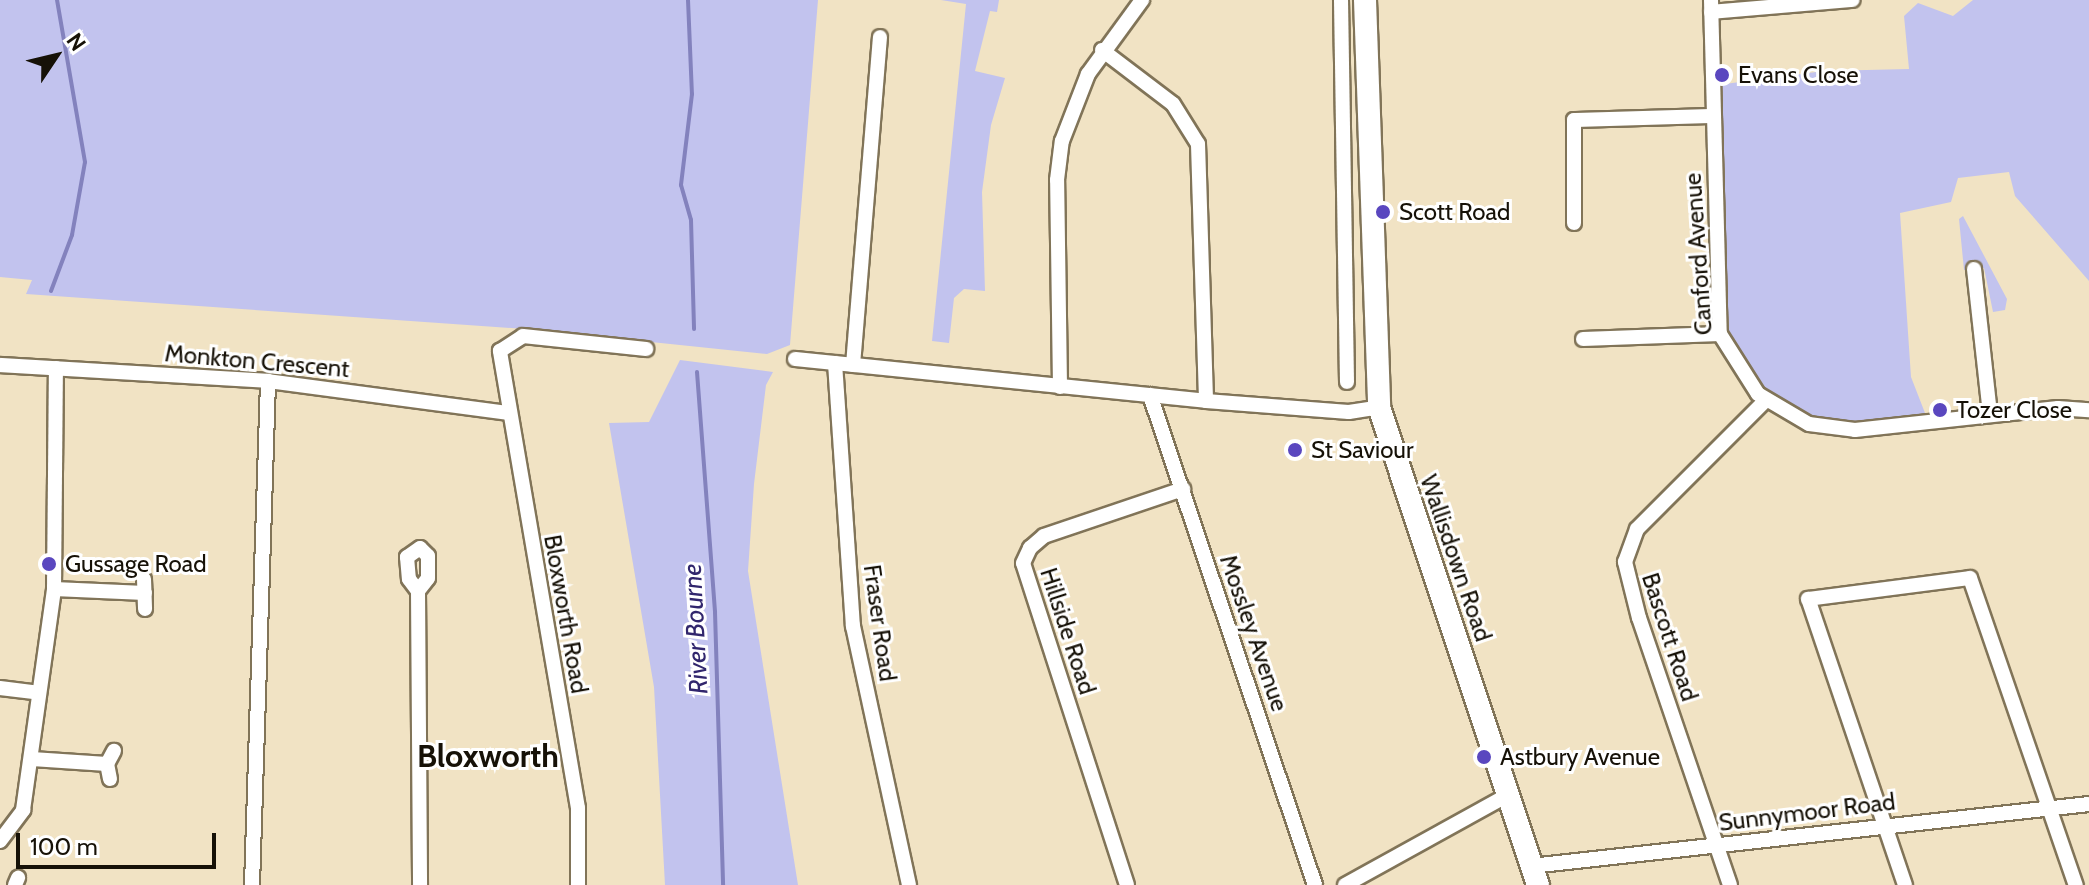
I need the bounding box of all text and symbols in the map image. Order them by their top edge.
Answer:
north arrow [16,16,96,96]
text: N [61,28,92,56]
place label: Evans Close [1738,61,1859,89]
marker: Evans Close [1713,66,1731,84]
street label: Canford Avenue [1678,172,1718,336]
place label: Scott Road [1399,198,1510,226]
marker: Scott Road [1374,203,1392,221]
street label: Monkton Crescent [164,339,350,383]
place label: Tozer Close [1956,396,2072,424]
marker: Tozer Close [1931,401,1949,419]
place label: St Saviour [1311,436,1414,464]
marker: St Saviour [1286,441,1304,459]
street label: Wallisdown Road [1414,471,1498,645]
street label: Bloxworth Road [538,532,594,696]
place label: Gussage Road [65,550,207,578]
street label: Mossley Avenue [1214,551,1294,715]
marker: Gussage Road [40,555,58,573]
water label: River Bourne [677,563,715,695]
street label: Fraser Road [858,563,902,683]
street label: Hillside Road [1034,564,1102,698]
street label: Bascott Road [1636,569,1704,705]
district label: Bloxworth [417,737,559,775]
place label: Astbury Avenue [1500,743,1660,771]
marker: Astbury Avenue [1475,748,1493,766]
street label: Sunnymoor Road [1717,787,1897,837]
scale bar [20,817,220,867]
text: 100 m [30,832,98,861]

